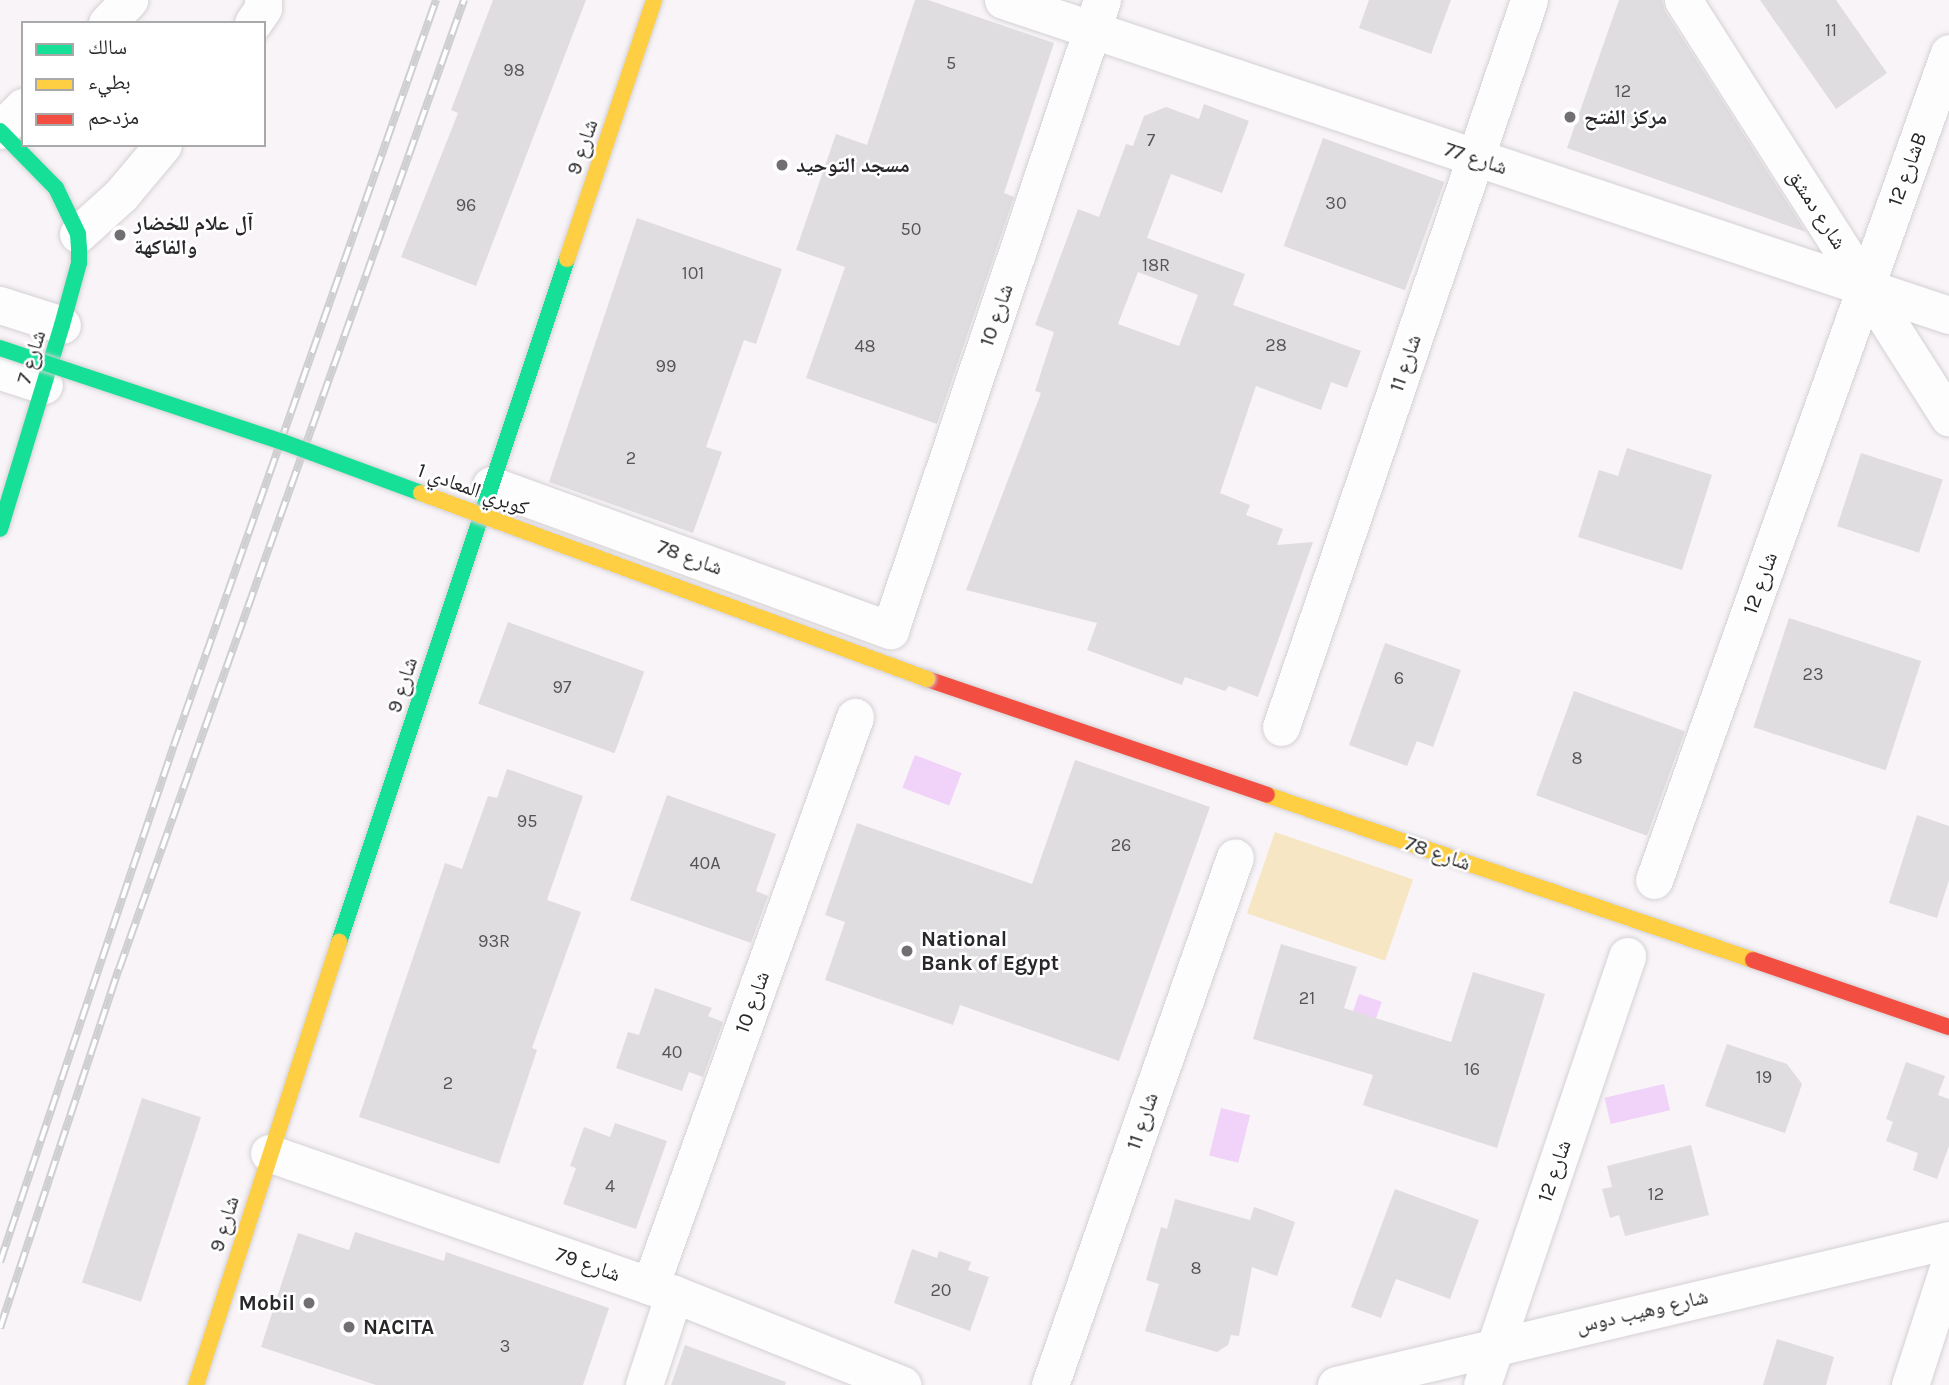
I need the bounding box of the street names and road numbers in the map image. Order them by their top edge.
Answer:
street label: شارع 9 [561,116,603,178]
street label: شارع 12B [1882,128,1932,210]
street label: شارع 77 [1441,136,1511,180]
street label: شارع دمشق [1782,164,1852,254]
street label: شارع 10 [974,280,1018,350]
street label: شارع 7 [11,327,51,387]
street label: شارع 11 [1384,331,1426,395]
street label: كوبري المعادي 1 [414,457,532,521]
street label: شارع 78 [654,534,726,580]
street label: شارع 12 [1737,549,1783,617]
street label: شارع 9 [381,654,423,716]
street label: شارع 78 [1402,830,1474,876]
street label: شارع 10 [729,967,775,1037]
street label: شارع 11 [1121,1089,1163,1153]
street label: شارع 12 [1532,1137,1576,1205]
street label: شارع 9 [204,1193,244,1255]
street label: شارع 79 [552,1241,624,1287]
street label: شارع وهيب دوس [1573,1284,1711,1338]

